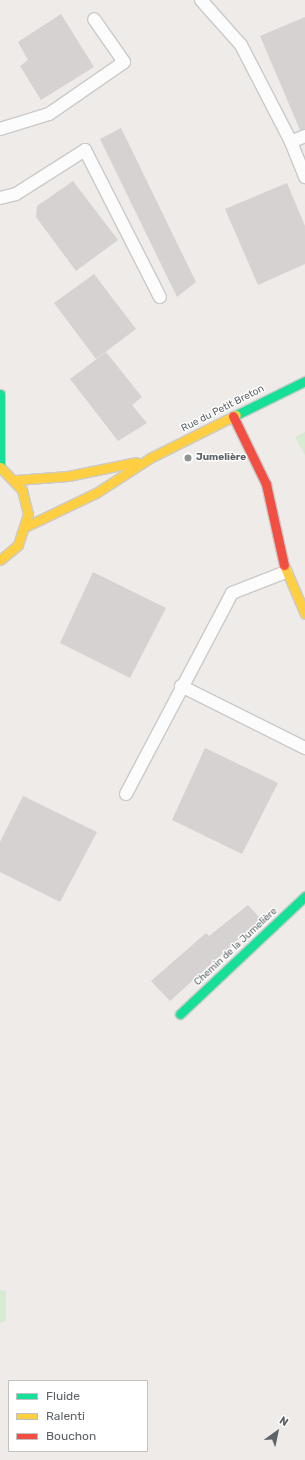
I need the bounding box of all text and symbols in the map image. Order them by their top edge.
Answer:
street label: Rue du Petit Breton [180,383,266,435]
place label: Jumelière [196,452,246,464]
marker: Jumelière [183,453,193,463]
street label: Chemin de la Jumelière [192,905,280,989]
legend [8,1380,148,1452]
text: Fluide [46,1389,80,1403]
text: Ralenti [46,1409,85,1423]
north arrow [257,1412,297,1452]
text: N [277,1414,291,1429]
text: Bouchon [46,1429,96,1443]

